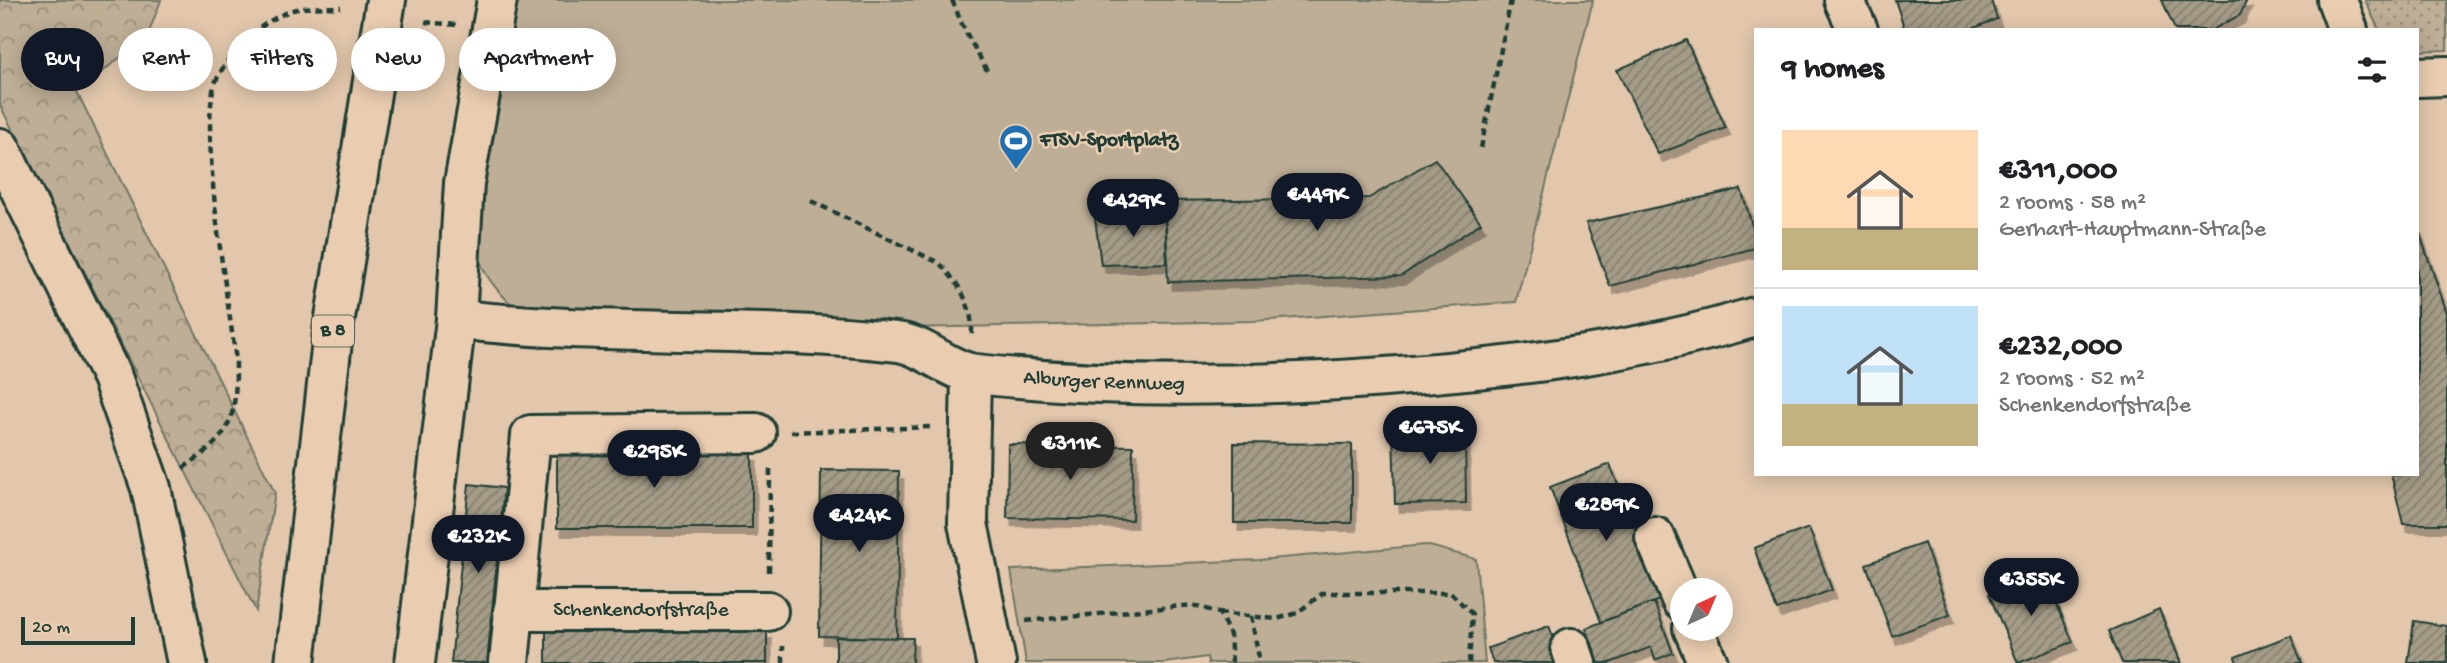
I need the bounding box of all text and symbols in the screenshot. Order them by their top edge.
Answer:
chip: Buy [21,28,104,91]
chip: Rent [118,28,213,91]
chip: Filters [227,28,337,91]
chip: New [351,28,445,91]
chip: Apartment [459,28,616,91]
icon: filters [2353,51,2391,89]
text: 9 homes [1782,53,1884,88]
sports icon: FTSV-Sportplatz [997,122,1035,171]
place label: FTSV-Sportplatz [1039,129,1180,154]
text: €311,000 [1999,155,2117,190]
icon: home [1838,158,1922,242]
pin: €449K [1268,174,1366,233]
pin: €429K [1084,180,1182,239]
text: €449K [1287,182,1347,209]
text: €429K [1103,188,1163,215]
text: 2 rooms · 58 m² [1999,190,2146,217]
text: Gerhart-Hauptmann-Straße [1999,217,2266,244]
road number: B 8 [312,316,354,346]
text: €232,000 [1999,331,2122,366]
icon: home [1838,334,1922,418]
street label: Alburger Rennweg [1022,366,1185,397]
text: 2 rooms · 52 m² [1999,366,2145,393]
text: Schenkendorfstraße [1999,393,2191,420]
pin: €675K [1381,406,1479,466]
text: €675K [1399,415,1461,442]
pin: €311K [1021,422,1119,482]
pin: €295K [605,430,703,490]
text: €311K [1042,431,1098,458]
text: €295K [623,439,685,466]
pin: €289K [1557,484,1655,543]
text: €289K [1575,492,1637,519]
pin: €424K [810,494,908,554]
text: €424K [829,503,889,530]
pin: €232K [429,516,527,575]
text: €232K [448,524,508,551]
pin: €355K [1982,558,2080,618]
text: €355K [2000,567,2062,594]
north arrow [1670,578,1732,640]
map controls [1670,578,1733,641]
street label: Schenkendorfstraße [553,599,730,624]
scale bar [21,614,135,646]
text: 20 m [32,617,70,640]

